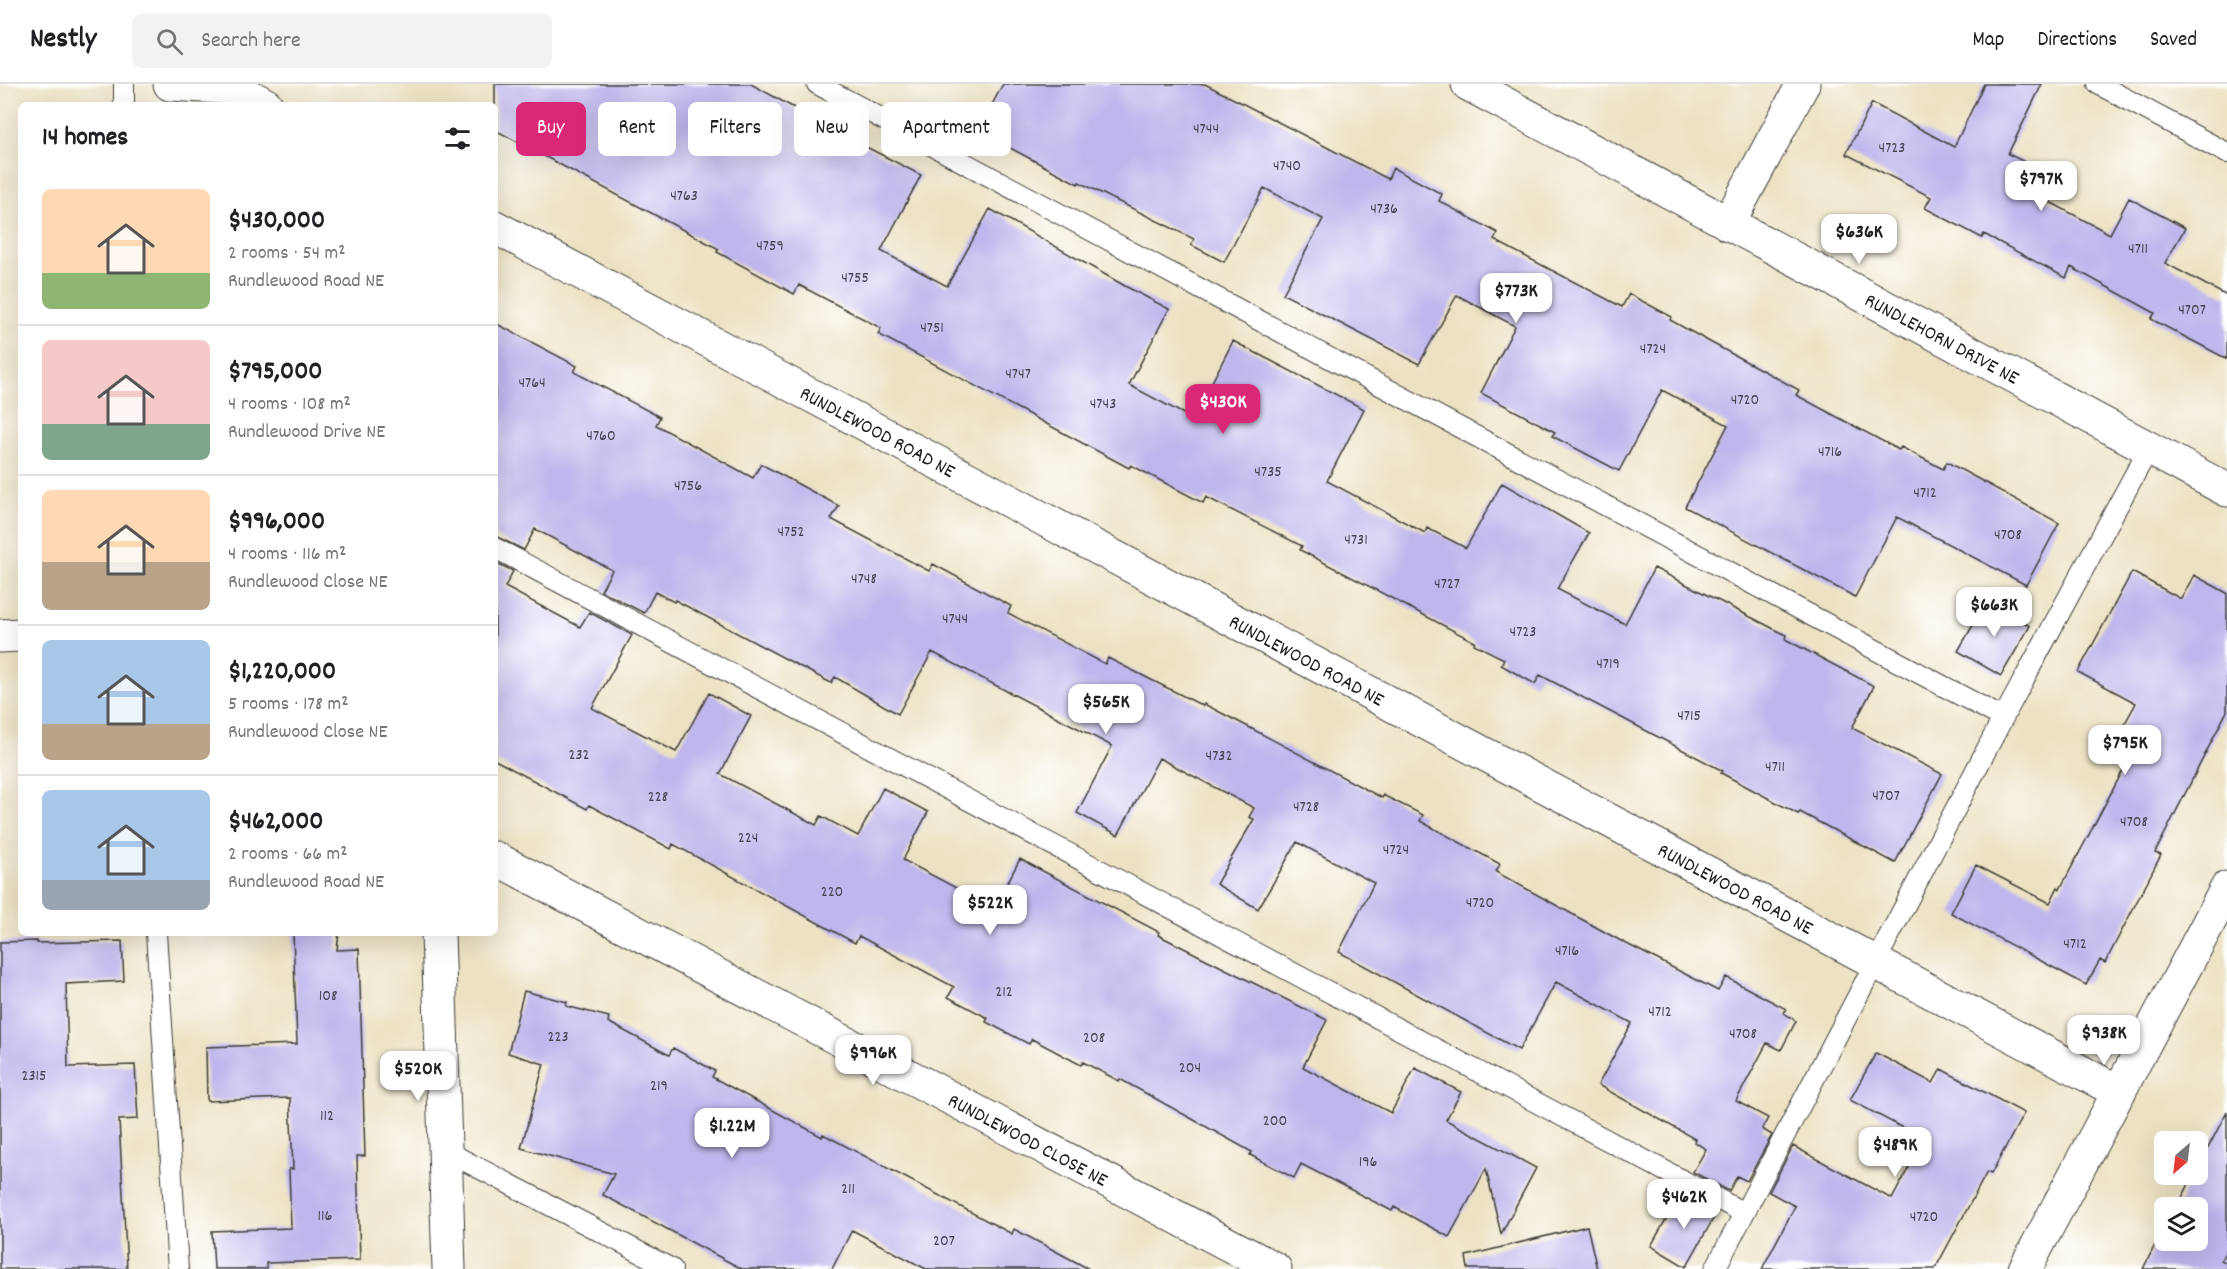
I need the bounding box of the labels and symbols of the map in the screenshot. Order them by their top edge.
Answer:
house number: 4744 [1193,118,1219,141]
house number: 4723 [1879,137,1905,160]
house number: 4740 [1273,155,1301,178]
pin: $797K [1999,161,2083,212]
house number: 4763 [670,185,698,208]
house number: 4736 [1370,198,1398,221]
pin: $636K [1817,214,1901,265]
house number: 4759 [756,235,784,258]
house number: 4711 [2128,238,2148,261]
house number: 4755 [841,267,869,290]
pin: $773K [1474,273,1558,324]
street label: RUNDLEHORN DRIVE NE [1859,288,2023,393]
house number: 4707 [2178,299,2206,322]
house number: 4751 [920,317,944,340]
house number: 4724 [1640,338,1666,361]
house number: 4747 [1005,363,1031,386]
house number: 4764 [518,372,546,395]
street label: RUNDLEWOOD ROAD NE [794,381,959,487]
pin: $430K [1181,384,1265,435]
house number: 4720 [1731,389,1759,412]
house number: 4743 [1090,393,1116,416]
house number: 4760 [586,425,616,448]
house number: 4716 [1818,441,1842,464]
house number: 4735 [1254,461,1282,484]
house number: 4756 [674,475,702,498]
house number: 4712 [1913,482,1937,505]
house number: 4752 [777,521,805,544]
house number: 4708 [1994,524,2022,547]
house number: 4731 [1344,529,1368,552]
house number: 4748 [851,568,877,591]
house number: 4727 [1434,573,1460,596]
pin: $663K [1952,587,2036,638]
house number: 4744 [942,608,968,631]
street label: RUNDLEWOOD ROAD NE [1223,609,1388,715]
house number: 4723 [1510,621,1536,644]
house number: 4719 [1596,653,1620,676]
pin: $565K [1064,684,1148,735]
house number: 4715 [1677,705,1701,728]
pin: $795K [2083,725,2167,776]
house number: 232 [568,744,590,767]
house number: 4732 [1206,745,1232,768]
house number: 4711 [1765,756,1785,779]
house number: 4707 [1872,785,1900,808]
house number: 228 [648,786,668,809]
house number: 4728 [1293,796,1319,819]
house number: 4708 [2120,811,2148,834]
house number: 224 [738,827,758,850]
street label: RUNDLEWOOD ROAD NE [1652,838,1817,943]
house number: 4724 [1383,839,1409,862]
house number: 220 [821,881,843,904]
pin: $522K [948,885,1032,936]
house number: 4720 [1466,892,1494,915]
house number: 4712 [2063,933,2087,956]
house number: 4716 [1555,940,1579,963]
house number: 212 [995,981,1013,1004]
house number: 108 [319,985,337,1008]
house number: 4712 [1648,1001,1672,1024]
pin: $938K [2062,1015,2146,1066]
house number: 4708 [1729,1023,1757,1046]
house number: 223 [547,1026,569,1049]
house number: 208 [1083,1027,1105,1050]
pin: $996K [831,1035,915,1086]
pin: $520K [376,1051,460,1102]
house number: 204 [1179,1057,1201,1080]
house number: 2315 [21,1065,47,1088]
house number: 219 [650,1075,668,1098]
street label: RUNDLEWOOD CLOSE NE [942,1088,1112,1195]
house number: 112 [320,1105,334,1128]
pin: $1.22M [683,1108,781,1159]
house number: 200 [1263,1110,1287,1133]
pin: $489K [1853,1127,1937,1178]
north arrow [2154,1131,2208,1185]
house number: 196 [1359,1151,1377,1174]
house number: 211 [841,1178,855,1201]
pin: $462K [1642,1179,1726,1230]
house number: 116 [318,1205,333,1228]
house number: 4720 [1910,1206,1938,1229]
house number: 207 [933,1230,955,1253]

